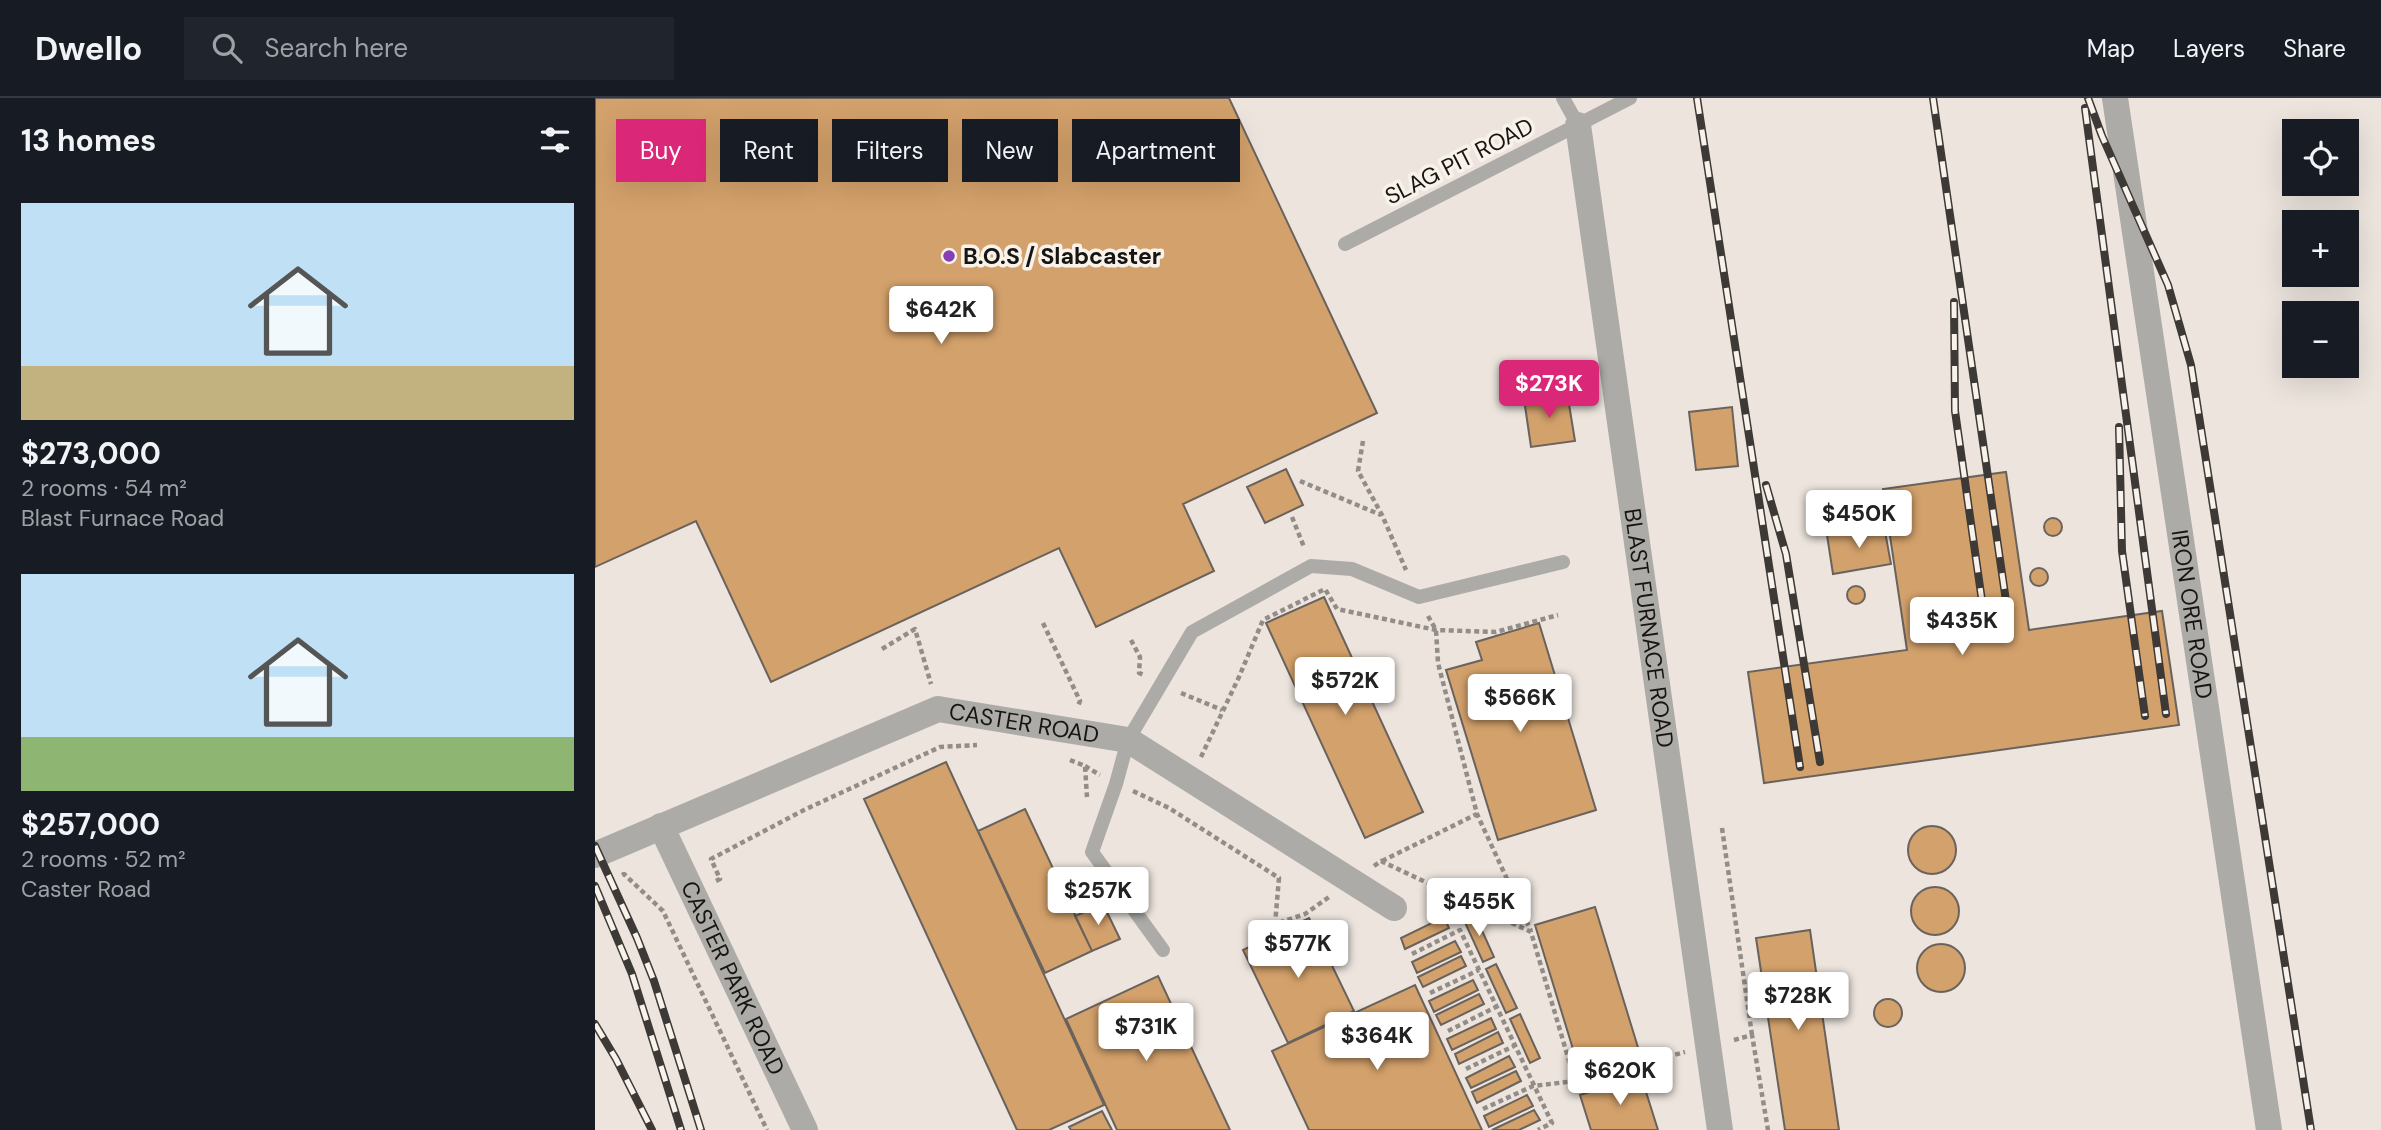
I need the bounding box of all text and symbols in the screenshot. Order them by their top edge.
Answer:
search box [184,17,674,80]
text: Dwello [35,27,142,70]
icon: search [208,29,246,67]
text: Search here [264,31,408,65]
text: Map [2087,33,2135,64]
text: Layers [2173,33,2245,64]
text: Share [2283,33,2346,64]
street label: SLAG PIT ROAD [1380,111,1538,211]
chip: Buy [616,119,706,182]
chip: Rent [720,119,818,182]
chip: Filters [832,119,948,182]
chip: New [962,119,1058,182]
chip: Apartment [1072,119,1240,182]
map controls [2282,119,2359,378]
button: locate [2282,119,2359,196]
text: 13 homes [21,121,156,160]
icon: filters [536,121,574,159]
button: + [2282,210,2359,287]
place label: B.O.S / Slabcaster [963,241,1161,271]
icon: home [235,248,361,374]
marker: B.O.S / Slabcaster [941,248,957,264]
pin: $642K [892,286,990,346]
text: $642K [905,294,977,324]
button: − [2282,301,2359,378]
pin: $273K [1500,360,1598,420]
text: $273K [1515,368,1583,398]
text: $273,000 [21,434,161,473]
text: 2 rooms · 54 m² [21,473,187,503]
pin: $450K [1810,490,1908,550]
text: $450K [1822,498,1896,528]
text: Blast Furnace Road [21,503,224,533]
street label: BLAST FURNACE ROAD [1617,506,1681,750]
street label: IRON ORE ROAD [2165,528,2219,701]
pin: $435K [1913,598,2011,657]
text: $435K [1926,605,1998,635]
icon: home [235,619,361,745]
pin: $572K [1296,658,1394,717]
text: $572K [1311,665,1379,695]
pin: $566K [1471,674,1569,734]
text: $566K [1484,682,1556,712]
street label: CASTER ROAD [947,696,1101,750]
text: $257,000 [21,805,160,844]
text: 2 rooms · 52 m² [21,844,186,874]
pin: $257K [1049,868,1147,927]
text: Caster Road [21,874,151,904]
text: $257K [1064,875,1132,905]
street label: CASTER PARK ROAD [674,876,792,1080]
pin: $455K [1430,878,1528,938]
text: $455K [1443,886,1515,916]
pin: $577K [1249,920,1347,980]
text: $577K [1264,928,1332,958]
pin: $728K [1749,972,1847,1032]
text: $728K [1764,980,1832,1010]
pin: $731K [1097,1004,1195,1063]
text: $731K [1114,1011,1178,1041]
pin: $364K [1328,1012,1426,1072]
text: $364K [1341,1020,1413,1050]
pin: $620K [1571,1048,1669,1107]
text: $620K [1584,1055,1656,1085]

